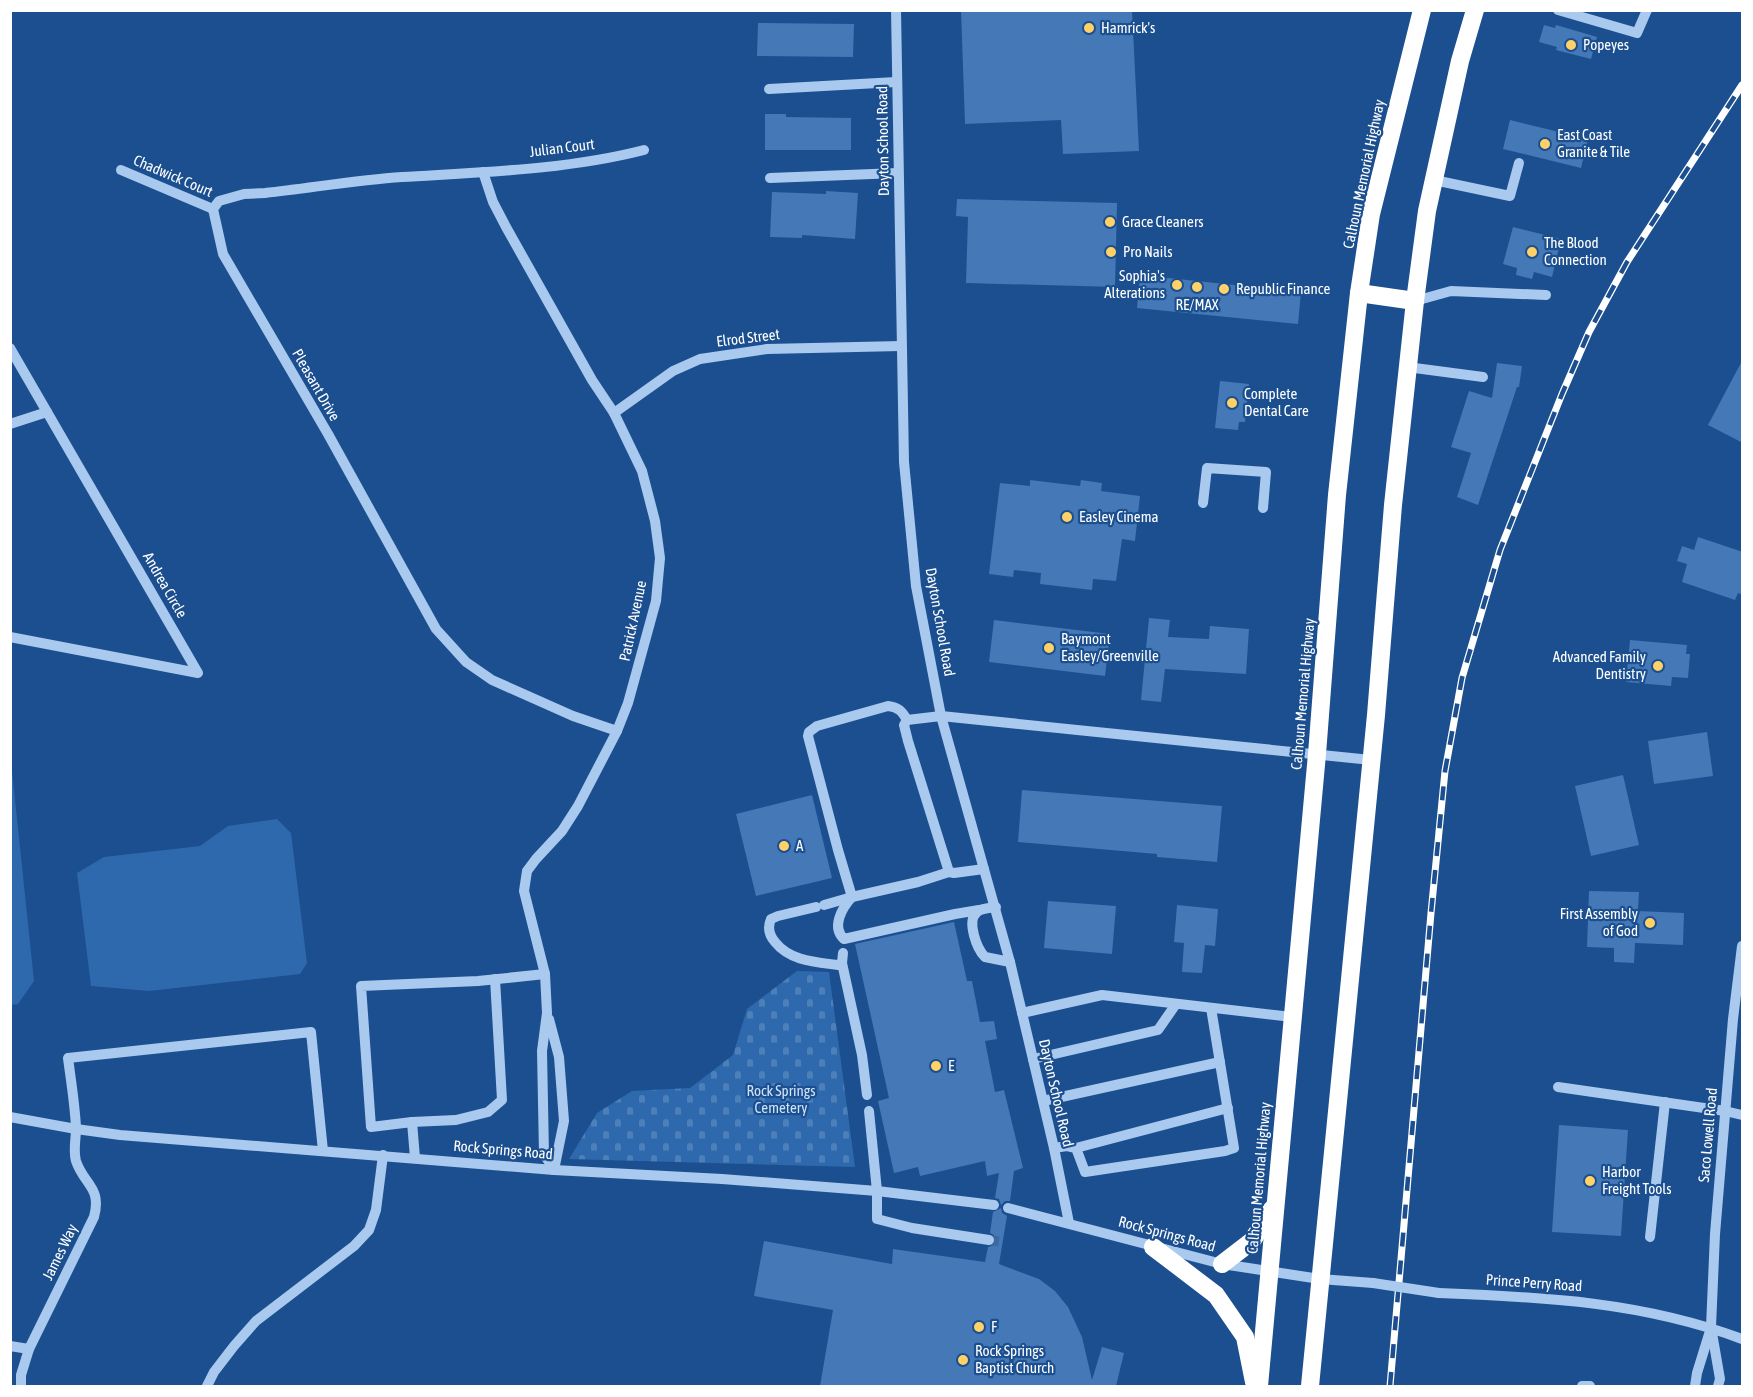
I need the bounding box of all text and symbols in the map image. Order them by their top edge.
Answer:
place label: Hamrick's [1101,19,1155,36]
marker: Hamrick's [1082,21,1096,35]
place label: Popeyes [1583,36,1629,53]
marker: Popeyes [1564,38,1578,52]
street label: Dayton School Road [873,86,892,196]
street label: Calhoun Memorial Highway [1339,98,1388,250]
place label: East Coast Granite & Tile [1557,126,1630,160]
street label: Julian Court [528,135,595,160]
marker: East Coast Granite & Tile [1538,137,1552,151]
street label: Chadwick Court [131,151,215,200]
place label: Grace Cleaners [1122,213,1204,230]
marker: Grace Cleaners [1103,215,1117,229]
place label: The Blood Connection [1544,234,1607,268]
place label: Pro Nails [1123,243,1172,260]
marker: Pro Nails [1104,245,1118,259]
marker: The Blood Connection [1525,245,1539,259]
place label: Sophia's Alterations [1104,267,1165,301]
marker: Sophia's Alterations [1170,278,1184,292]
marker: RE/MAX [1190,280,1204,294]
place label: Republic Finance [1236,280,1330,297]
marker: Republic Finance [1217,282,1231,296]
place label: RE/MAX [1175,296,1219,313]
street label: Elrod Street [715,325,781,350]
street label: Pleasant Drive [289,346,344,424]
place label: Complete Dental Care [1244,385,1309,419]
marker: Complete Dental Care [1225,396,1239,410]
place label: Easley Cinema [1079,508,1158,525]
marker: Easley Cinema [1060,510,1074,524]
street label: Andrea Circle [140,549,191,621]
street label: Dayton School Road [923,566,958,678]
street label: Patrick Avenue [616,579,649,663]
street label: Calhoun Memorial Highway [1287,617,1318,770]
place label: Baymont Easley/Greenville [1061,630,1159,664]
marker: Baymont Easley/Greenville [1042,641,1056,655]
place label: Advanced Family Dentistry [1553,648,1646,682]
marker: Advanced Family Dentistry [1651,659,1665,673]
place label: A [796,837,804,854]
marker: A [777,839,791,853]
place label: First Assembly of God [1560,905,1638,939]
marker: First Assembly of God [1643,916,1657,930]
street label: Dayton School Road [1036,1037,1077,1148]
place label: E [948,1057,955,1074]
marker: E [929,1059,943,1073]
park label: Rock Springs Cemetery [746,1082,816,1116]
street label: Saco Lowell Road [1695,1087,1720,1183]
street label: Calhoun Memorial Highway [1243,1101,1274,1254]
street label: Rock Springs Road [453,1137,553,1162]
place label: Harbor Freight Tools [1602,1163,1672,1197]
marker: Harbor Freight Tools [1583,1174,1597,1188]
street label: Rock Springs Road [1117,1212,1218,1255]
street label: James Way [39,1221,80,1283]
street label: Prince Perry Road [1485,1271,1583,1294]
place label: F [991,1318,997,1335]
marker: F [972,1320,986,1334]
place label: Rock Springs Baptist Church [975,1342,1054,1376]
marker: Rock Springs Baptist Church [956,1353,970,1367]

